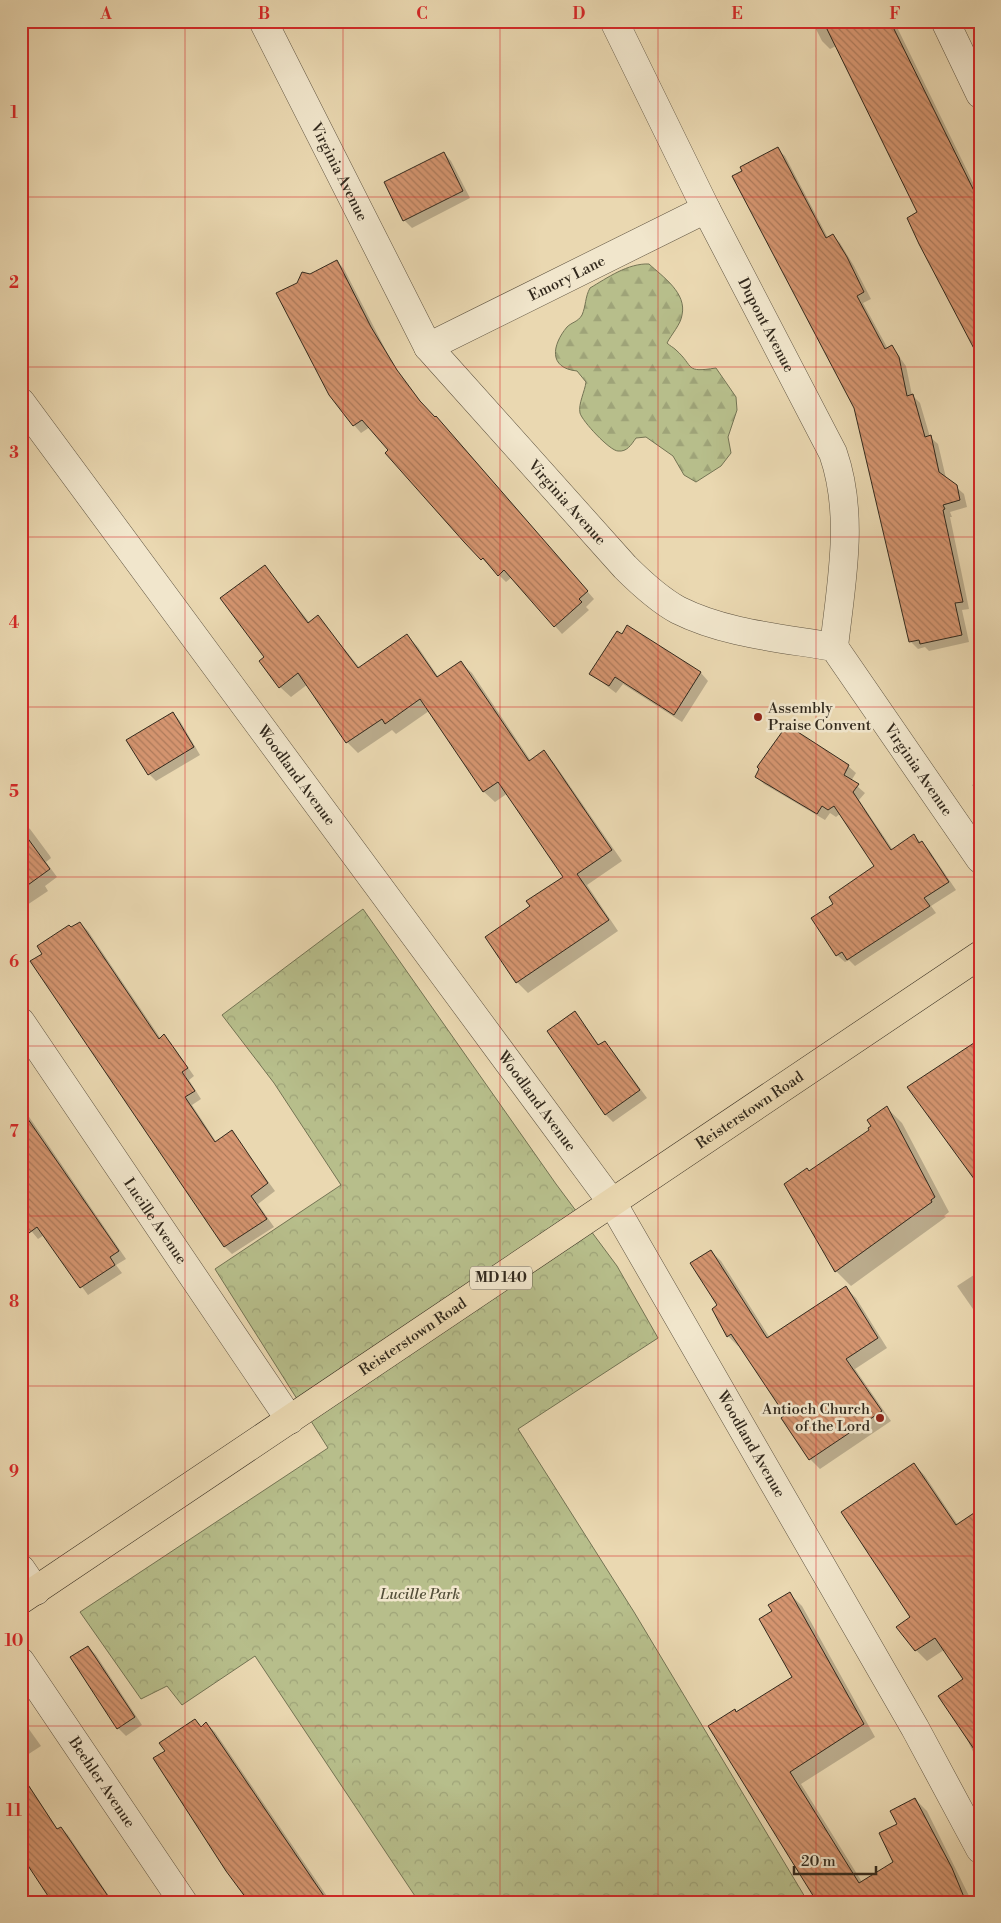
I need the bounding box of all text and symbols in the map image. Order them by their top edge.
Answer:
text: A [99,4,112,24]
text: B [258,4,270,24]
text: C [416,4,428,24]
text: D [573,4,586,24]
text: E [731,4,743,24]
text: F [889,4,901,24]
text: 1 [10,103,18,123]
street label: Virginia Avenue [306,118,372,224]
street label: Emory Lane [525,251,608,305]
text: 2 [9,273,19,293]
street label: Dupont Avenue [734,274,799,376]
text: 3 [9,443,19,463]
street label: Virginia Avenue [523,455,610,549]
text: 4 [9,613,20,633]
place label: Assembly Praise Convent [767,699,872,735]
marker: Assembly Praise Convent [752,711,764,723]
street label: Virginia Avenue [879,719,957,819]
street label: Woodland Avenue [253,721,340,829]
text: 5 [9,782,19,802]
text: 6 [9,952,19,972]
street label: Woodland Avenue [493,1046,580,1155]
street label: Reisterstown Road [692,1067,807,1153]
text: 7 [9,1122,19,1142]
street label: Lucille Avenue [119,1174,191,1268]
road number: MD 140 [470,1266,532,1290]
text: 8 [9,1292,19,1312]
street label: Reisterstown Road [355,1293,471,1380]
street label: Woodland Avenue [713,1387,790,1501]
place label: Antioch Church of the Lord [761,1400,870,1436]
marker: Antioch Church of the Lord [874,1412,886,1424]
text: 9 [9,1462,19,1482]
park label: Lucille Park [379,1585,460,1604]
text: 10 [5,1631,23,1651]
street label: Beehler Avenue [64,1732,140,1831]
text: 11 [6,1801,22,1821]
scale bar [794,1843,876,1875]
text: 20 m [801,1852,836,1871]

